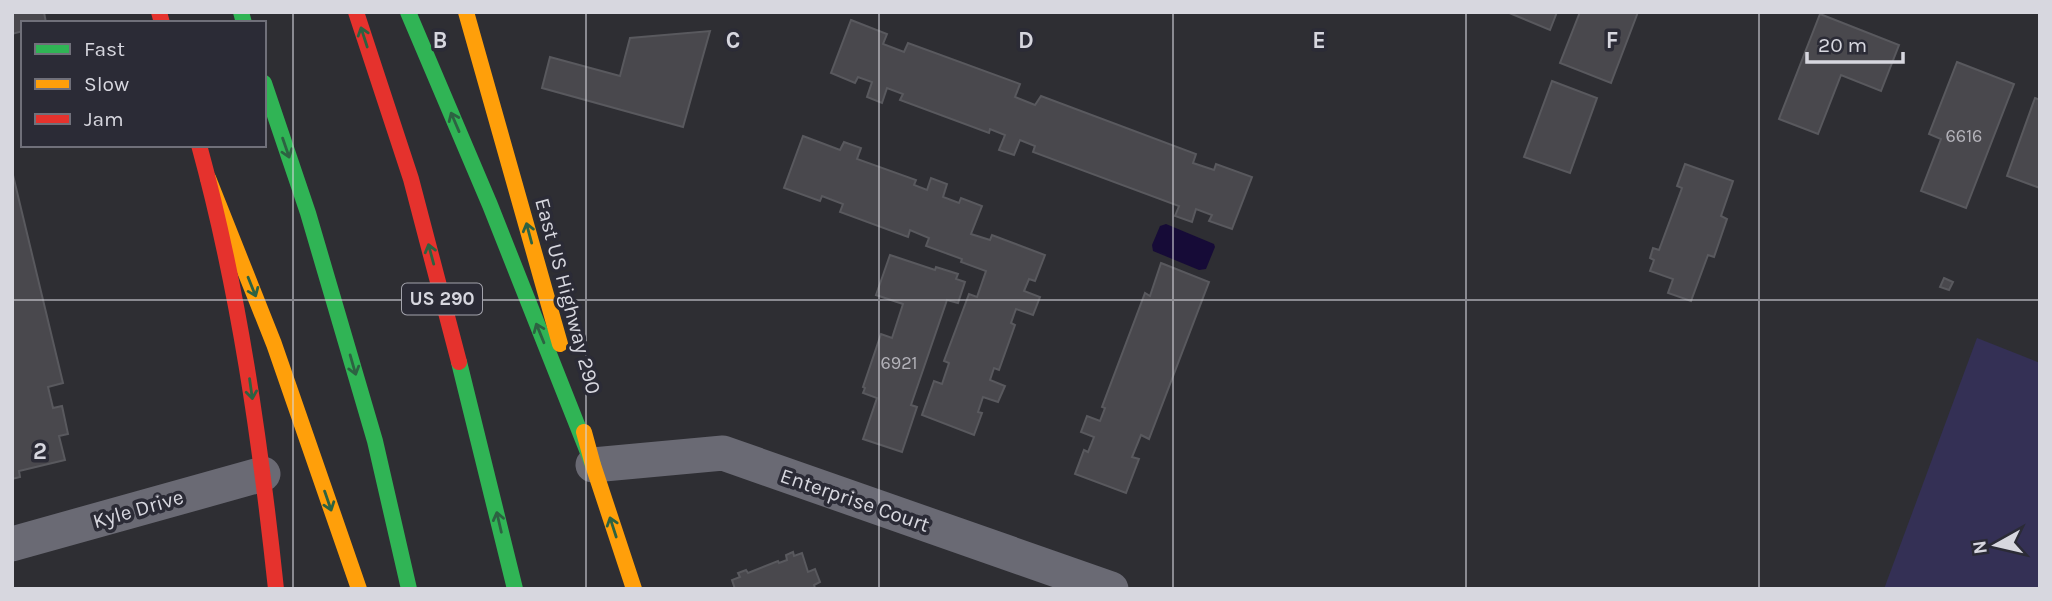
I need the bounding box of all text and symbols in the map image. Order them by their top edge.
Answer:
legend [21,21,266,147]
scale bar [1807,21,1903,65]
one-way arrow [357,26,370,48]
text: B [433,27,447,54]
text: C [726,27,740,54]
text: D [1018,27,1034,54]
text: E [1312,27,1326,54]
text: F [1606,27,1618,54]
text: 20 m [1818,33,1867,57]
text: Fast [84,37,125,61]
text: Slow [84,72,129,96]
text: Jam [84,107,124,131]
one-way arrow [447,112,460,134]
house number: 6616 [1946,125,1982,147]
one-way arrow [281,136,293,158]
street label: East US Highway 290 [530,195,606,397]
one-way arrow [522,223,535,245]
one-way arrow [424,244,437,266]
one-way arrow [246,275,259,297]
road number: US 290 [402,284,482,314]
one-way arrow [533,323,546,344]
house number: 6921 [880,352,918,374]
one-way arrow [347,354,360,376]
one-way arrow [245,377,258,399]
text: 2 [33,438,47,465]
street label: Enterprise Court [777,463,933,537]
street label: Kyle Drive [90,485,186,533]
one-way arrow [323,489,335,511]
north arrow [1961,510,2031,580]
one-way arrow [492,511,505,534]
one-way arrow [606,516,618,538]
text: N [1968,539,1992,556]

